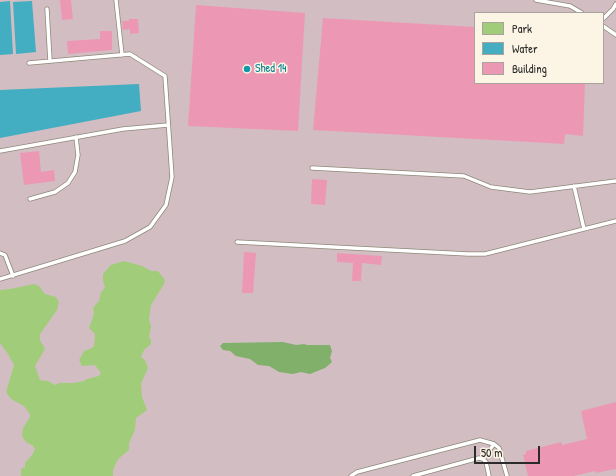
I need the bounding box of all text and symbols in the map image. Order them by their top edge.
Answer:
legend [474,12,604,84]
text: Park [512,20,532,37]
text: Water [512,40,538,57]
text: Building [512,60,547,77]
place label: Shed 14 [255,62,287,76]
marker: Shed 14 [242,64,252,74]
scale bar [476,438,542,464]
text: 50 m [481,444,502,461]

